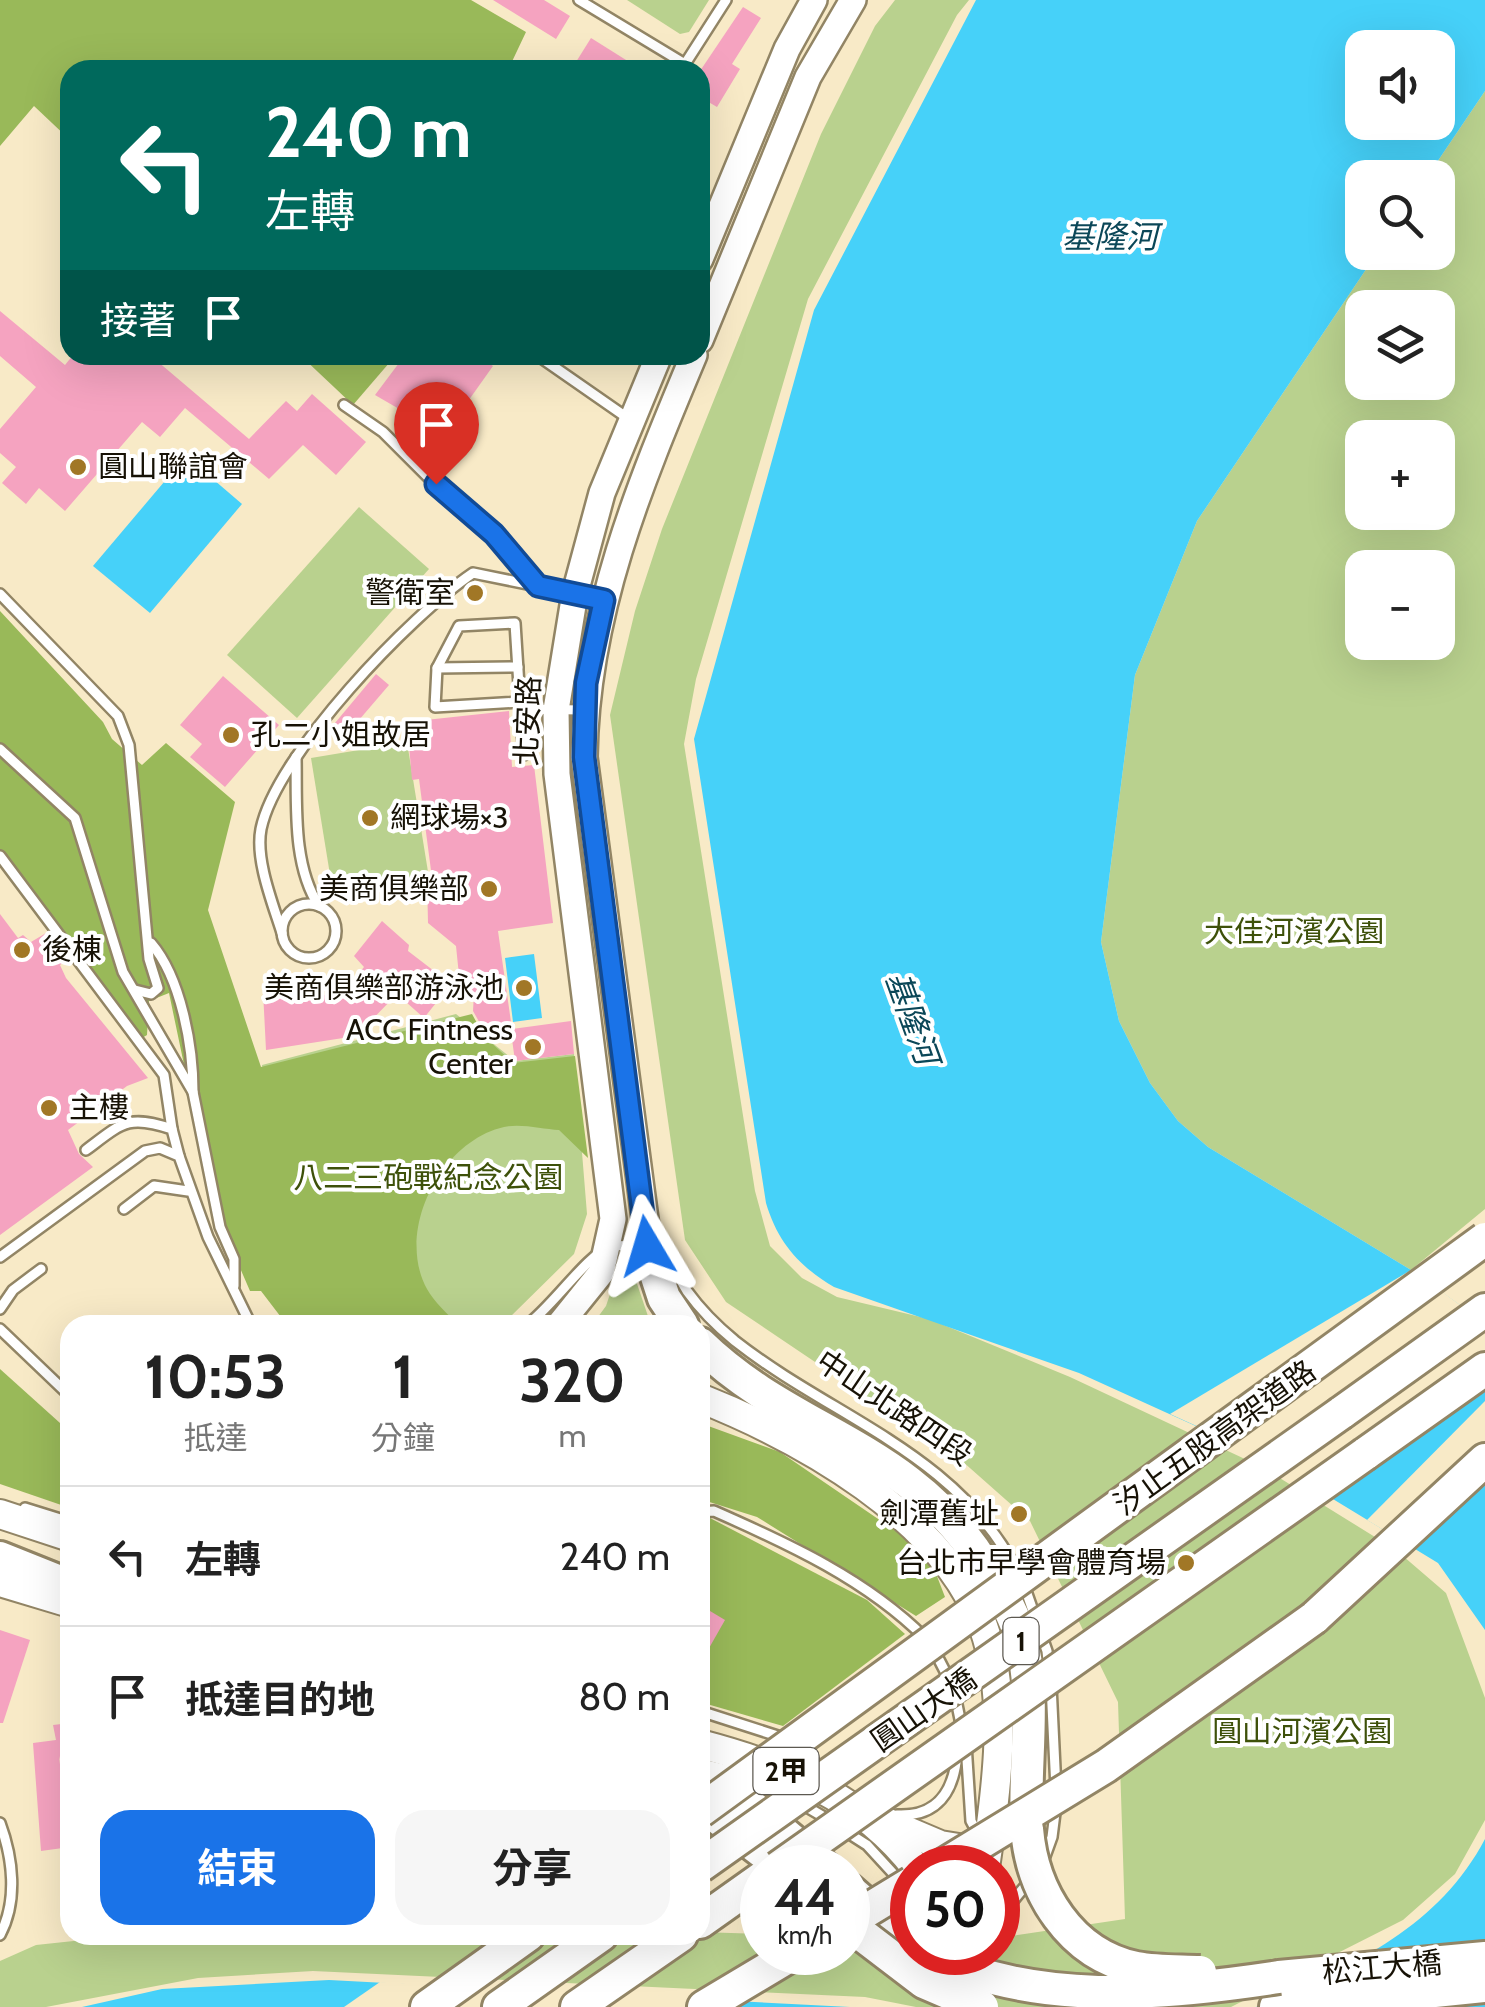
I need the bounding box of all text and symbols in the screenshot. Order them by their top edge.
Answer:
map controls [1345,30,1455,660]
button: sound [1345,30,1455,140]
text: 240 m [265,89,472,175]
icon: left [100,100,230,230]
button: search [1345,160,1455,270]
text: 左轉 [265,184,355,238]
water label: 基隆河 [1062,217,1164,256]
icon: arrive [196,290,251,345]
button: layers [1345,290,1455,400]
text: 接著 [100,297,176,344]
pin [394,382,479,485]
icon: arrive [409,397,464,452]
button: + [1345,420,1455,530]
place label: 圓山聯誼會 [98,448,248,485]
marker: 圓山聯誼會 [67,456,89,478]
button: − [1345,550,1455,660]
place label: 警衛室 [365,574,455,611]
marker: 警衛室 [464,582,486,604]
street label: 北安路 [507,675,548,767]
place label: 孔二小姐故居 [251,716,431,753]
marker: 孔二小姐故居 [220,724,242,746]
place label: 網球場×3 [390,799,508,836]
marker: 網球場×3 [359,807,381,829]
place label: 美商俱樂部 [319,870,469,907]
marker: 美商俱樂部 [478,878,500,900]
park label: 大佳河濱公園 [1204,913,1384,950]
place label: 後棟 [42,931,102,968]
marker: 後棟 [11,939,33,961]
water label: 基隆河 [878,966,949,1075]
place label: 美商俱樂部游泳池 [264,969,504,1006]
marker: 美商俱樂部游泳池 [513,977,535,999]
place label: ACC Fintness Center [346,1011,514,1082]
marker: ACC Fintness Center [522,1036,544,1058]
place label: 主樓 [69,1089,129,1126]
marker: 主樓 [38,1097,60,1119]
park label: 八二三砲戰紀念公園 [293,1159,563,1196]
position arrow [595,1194,699,1298]
text: 10:53 [144,1340,287,1413]
text: 1 [392,1340,414,1413]
street label: 中山北路四段 [809,1342,979,1473]
text: 320 [519,1344,626,1417]
street label: 汐止五股高架道路 [1107,1352,1323,1523]
text: m [558,1416,587,1455]
text: 抵達 [183,1418,247,1457]
text: 分鐘 [371,1418,435,1457]
place label: 劍潭舊址 [879,1495,999,1532]
marker: 劍潭舊址 [1008,1503,1030,1525]
icon: left [100,1529,155,1584]
text: 240 m [560,1533,670,1580]
text: 左轉 [185,1536,261,1583]
place label: 台北市早學會體育場 [896,1544,1166,1581]
marker: 台北市早學會體育場 [1175,1552,1197,1574]
road number: 1 [1004,1618,1038,1664]
street label: 圓山大橋 [864,1660,983,1759]
icon: arrive [100,1669,155,1724]
text: 80 m [579,1673,670,1720]
text: 抵達目的地 [185,1676,375,1723]
park label: 圓山河濱公園 [1212,1713,1392,1750]
road number: 2甲 [754,1748,818,1794]
button: 結束 [100,1810,375,1925]
button: 分享 [395,1810,670,1925]
speed limit sign: 50 [890,1845,1020,1975]
text: 44 [774,1867,836,1928]
text: km/h [778,1920,832,1950]
street label: 松江大橋 [1321,1944,1443,1991]

